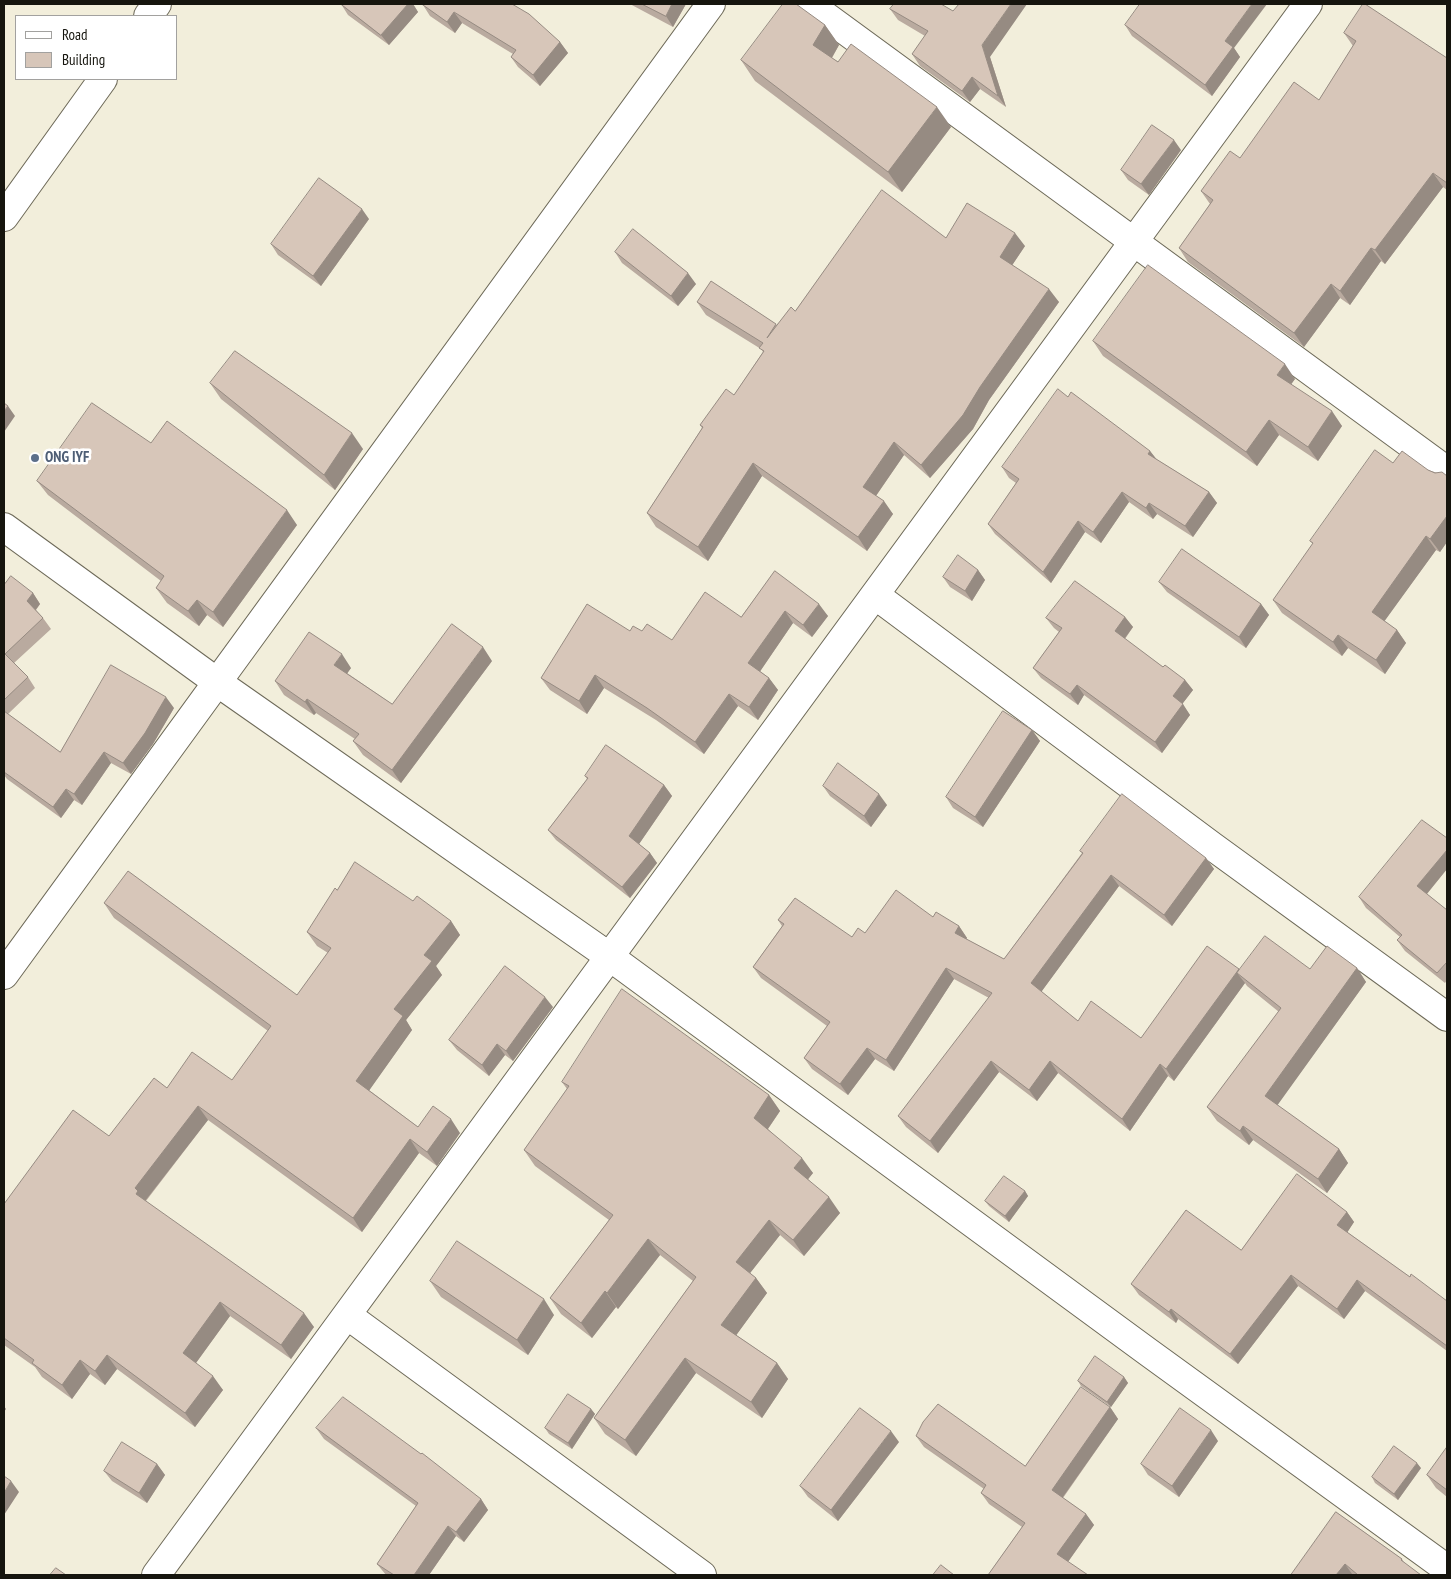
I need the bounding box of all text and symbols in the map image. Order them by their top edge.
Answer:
legend [15,15,178,80]
text: Road [62,25,88,44]
text: Building [62,50,105,69]
place label: ONG IYF [45,449,89,467]
marker: ONG IYF [29,452,41,464]

